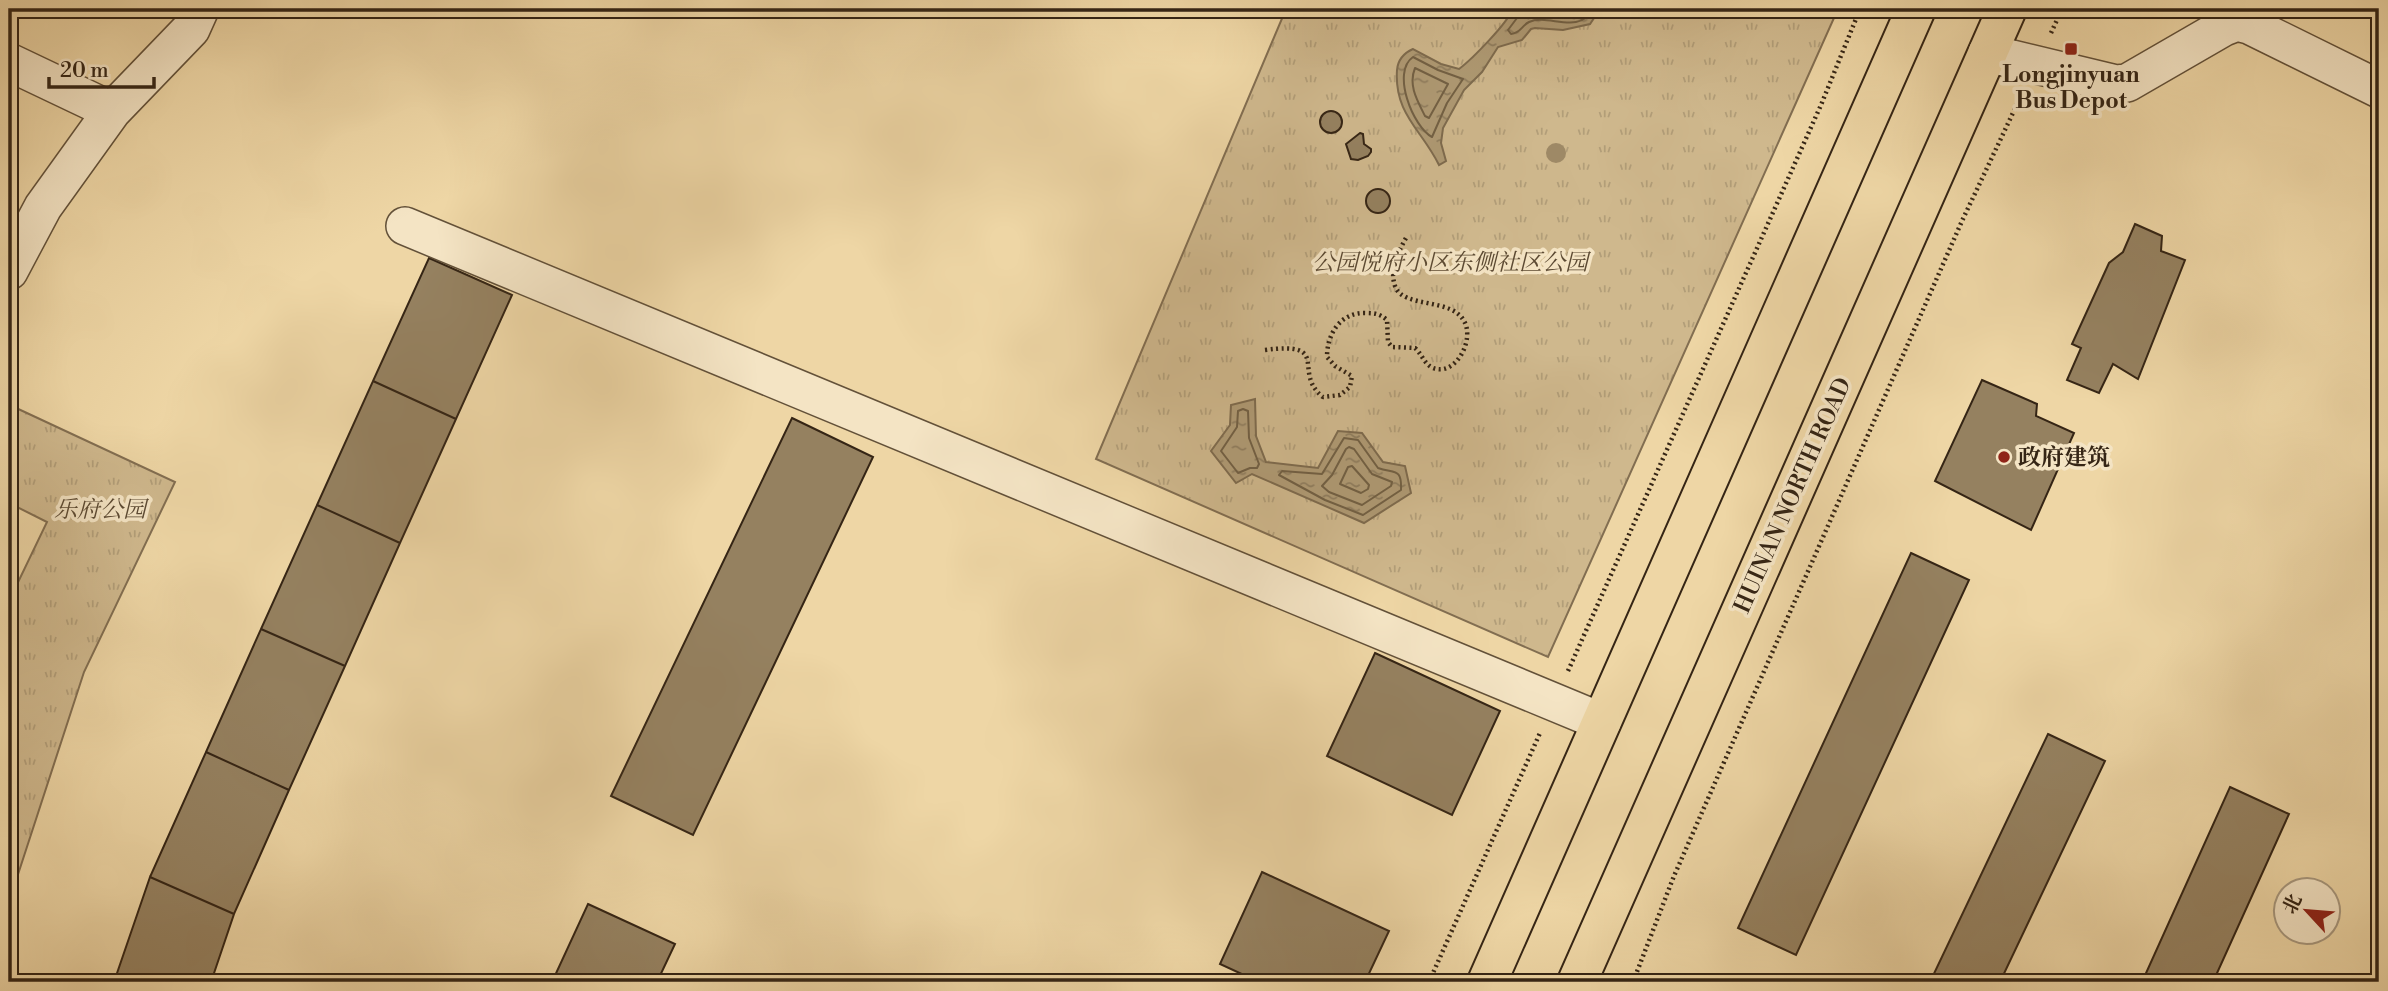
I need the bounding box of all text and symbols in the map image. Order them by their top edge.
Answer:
marker: Longjinyuan Bus Depot [2063,41,2079,57]
scale bar [49,46,154,90]
text: 20 m [60,58,109,84]
place label: Longjinyuan Bus Depot [2002,61,2140,115]
park label: 公园悦府小区东侧社区公园 [1312,249,1592,277]
street label: HUINAN NORTH ROAD [1728,373,1858,618]
place label: 政府建筑 [2018,444,2110,472]
marker: 政府建筑 [1996,449,2012,465]
park label: 乐府公园 [54,496,150,524]
north arrow [2272,876,2342,946]
text: 北 [2278,890,2308,918]

